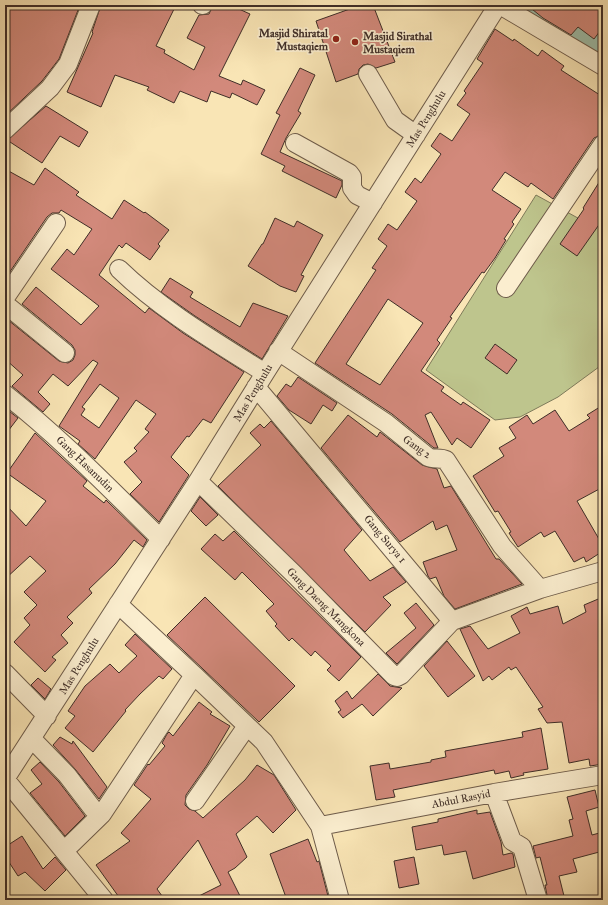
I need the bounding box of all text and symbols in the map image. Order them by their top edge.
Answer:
place label: Masjid Shiratal Mustaqiem [259,27,329,54]
place label: Masjid Sirathal Mustaqiem [363,30,433,57]
marker: Masjid Shiratal Mustaqiem [331,34,341,44]
marker: Masjid Sirathal Mustaqiem [350,37,360,47]
street label: Mas Penghulu [403,88,449,150]
street label: Mas Penghulu [231,362,275,424]
street label: Gang Hasanudin [53,433,117,495]
street label: Gang 2 [400,433,434,462]
street label: Gang Surya 1 [361,512,409,566]
street label: Gang Daeng Mangkona [284,565,368,649]
street label: Mas Penghulu [56,635,102,697]
street label: Abdul Rasyid [430,787,492,811]

